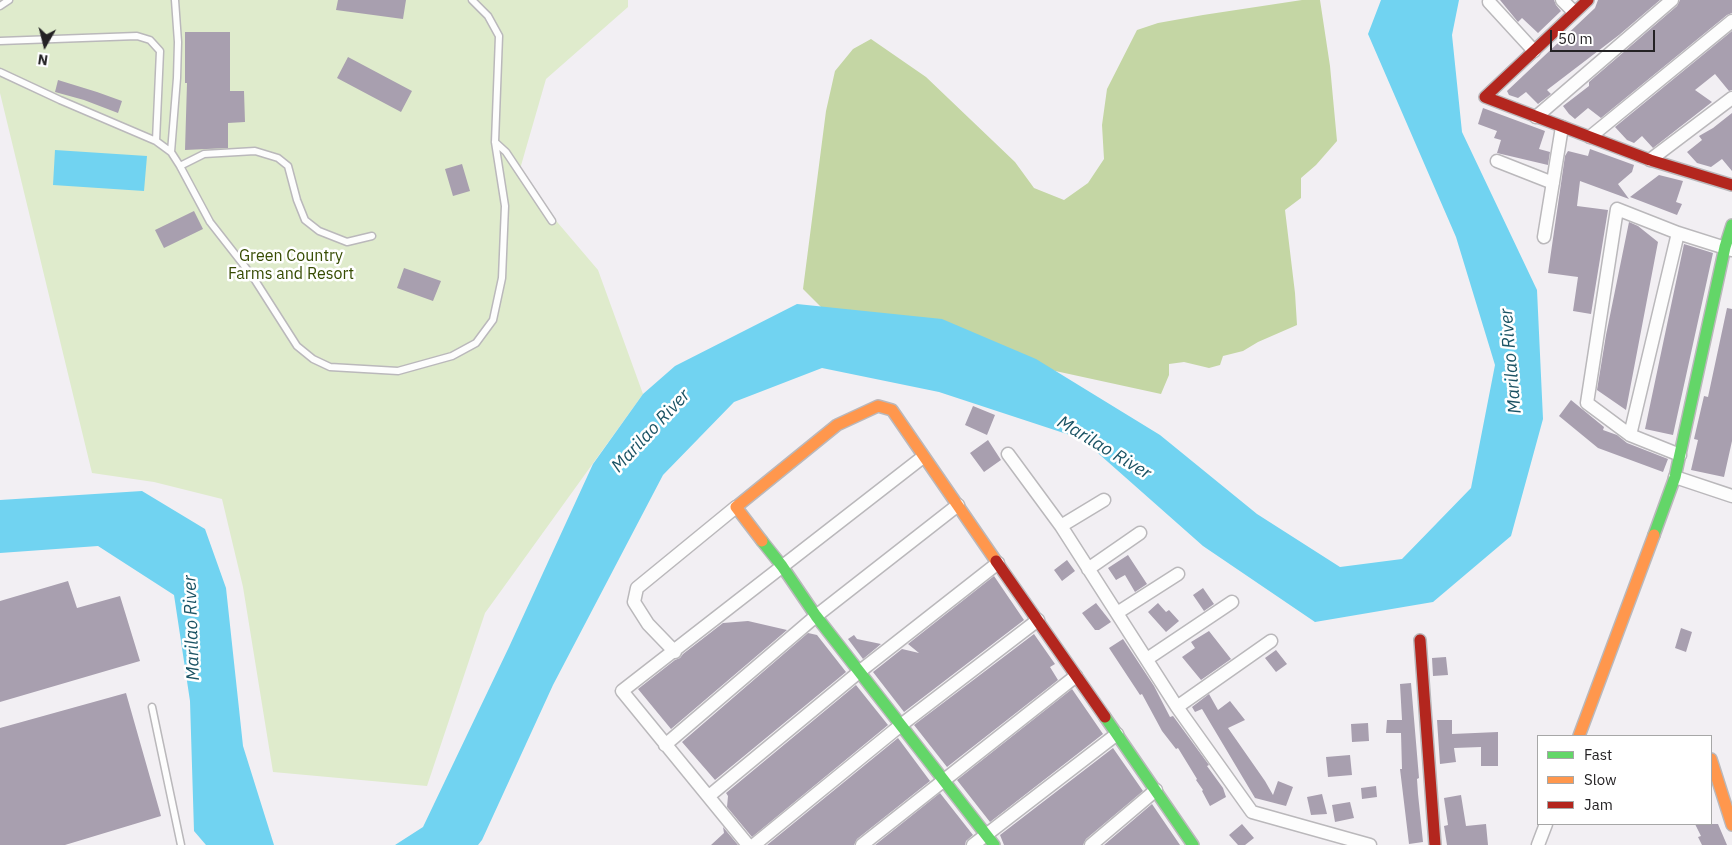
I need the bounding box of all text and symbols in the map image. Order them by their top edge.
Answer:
north arrow [20,20,70,70]
scale bar [1552,20,1657,52]
text: 50 m [1558,29,1593,48]
text: N [37,50,49,69]
park label: Green Country Farms and Resort [228,246,354,284]
water label: Marilao River [1496,307,1526,415]
water label: Marilao River [607,385,695,477]
water label: Marilao River [1053,412,1155,484]
water label: Marilao River [179,575,205,681]
legend [1537,735,1712,825]
text: Fast [1584,745,1612,764]
text: Slow [1584,770,1617,789]
text: Jam [1584,795,1613,814]

